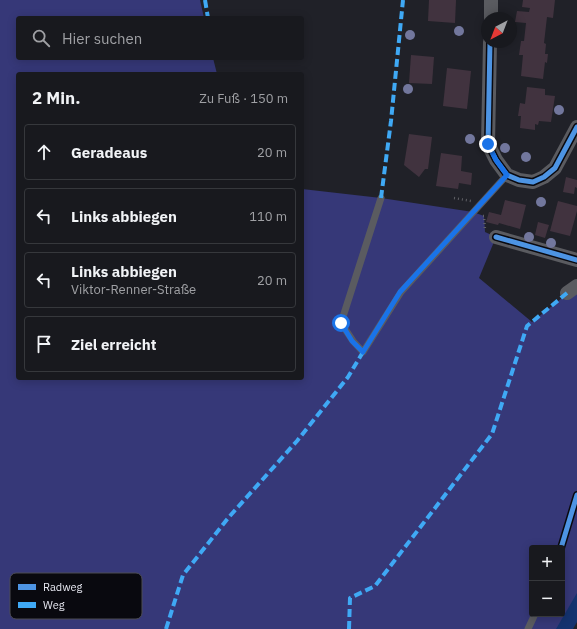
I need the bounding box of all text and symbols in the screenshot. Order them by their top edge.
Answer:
north arrow [481,12,517,48]
search box [16,16,304,60]
icon: search [30,27,52,49]
text: Hier suchen [62,29,142,48]
text: 2 Min. [32,87,80,109]
text: Zu Fuß · 150 m [199,90,288,107]
route end [479,135,497,153]
icon: ahead [33,141,55,163]
text: Geradeaus [71,143,147,162]
text: 20 m [257,144,287,161]
icon: left [33,205,55,227]
text: Links abbiegen [71,207,177,226]
text: 110 m [249,208,287,225]
text: Links abbiegen [71,262,177,281]
icon: left [33,269,55,291]
text: 20 m [257,272,287,289]
text: Viktor-Renner-Straße [71,281,196,298]
route start [332,314,350,332]
icon: arrive [33,333,55,355]
text: Ziel erreicht [71,335,157,354]
map controls [529,545,565,617]
button: + [529,545,565,581]
legend [10,573,142,619]
text: Radweg [43,580,83,594]
button: − [529,581,565,617]
text: Weg [43,598,65,612]

